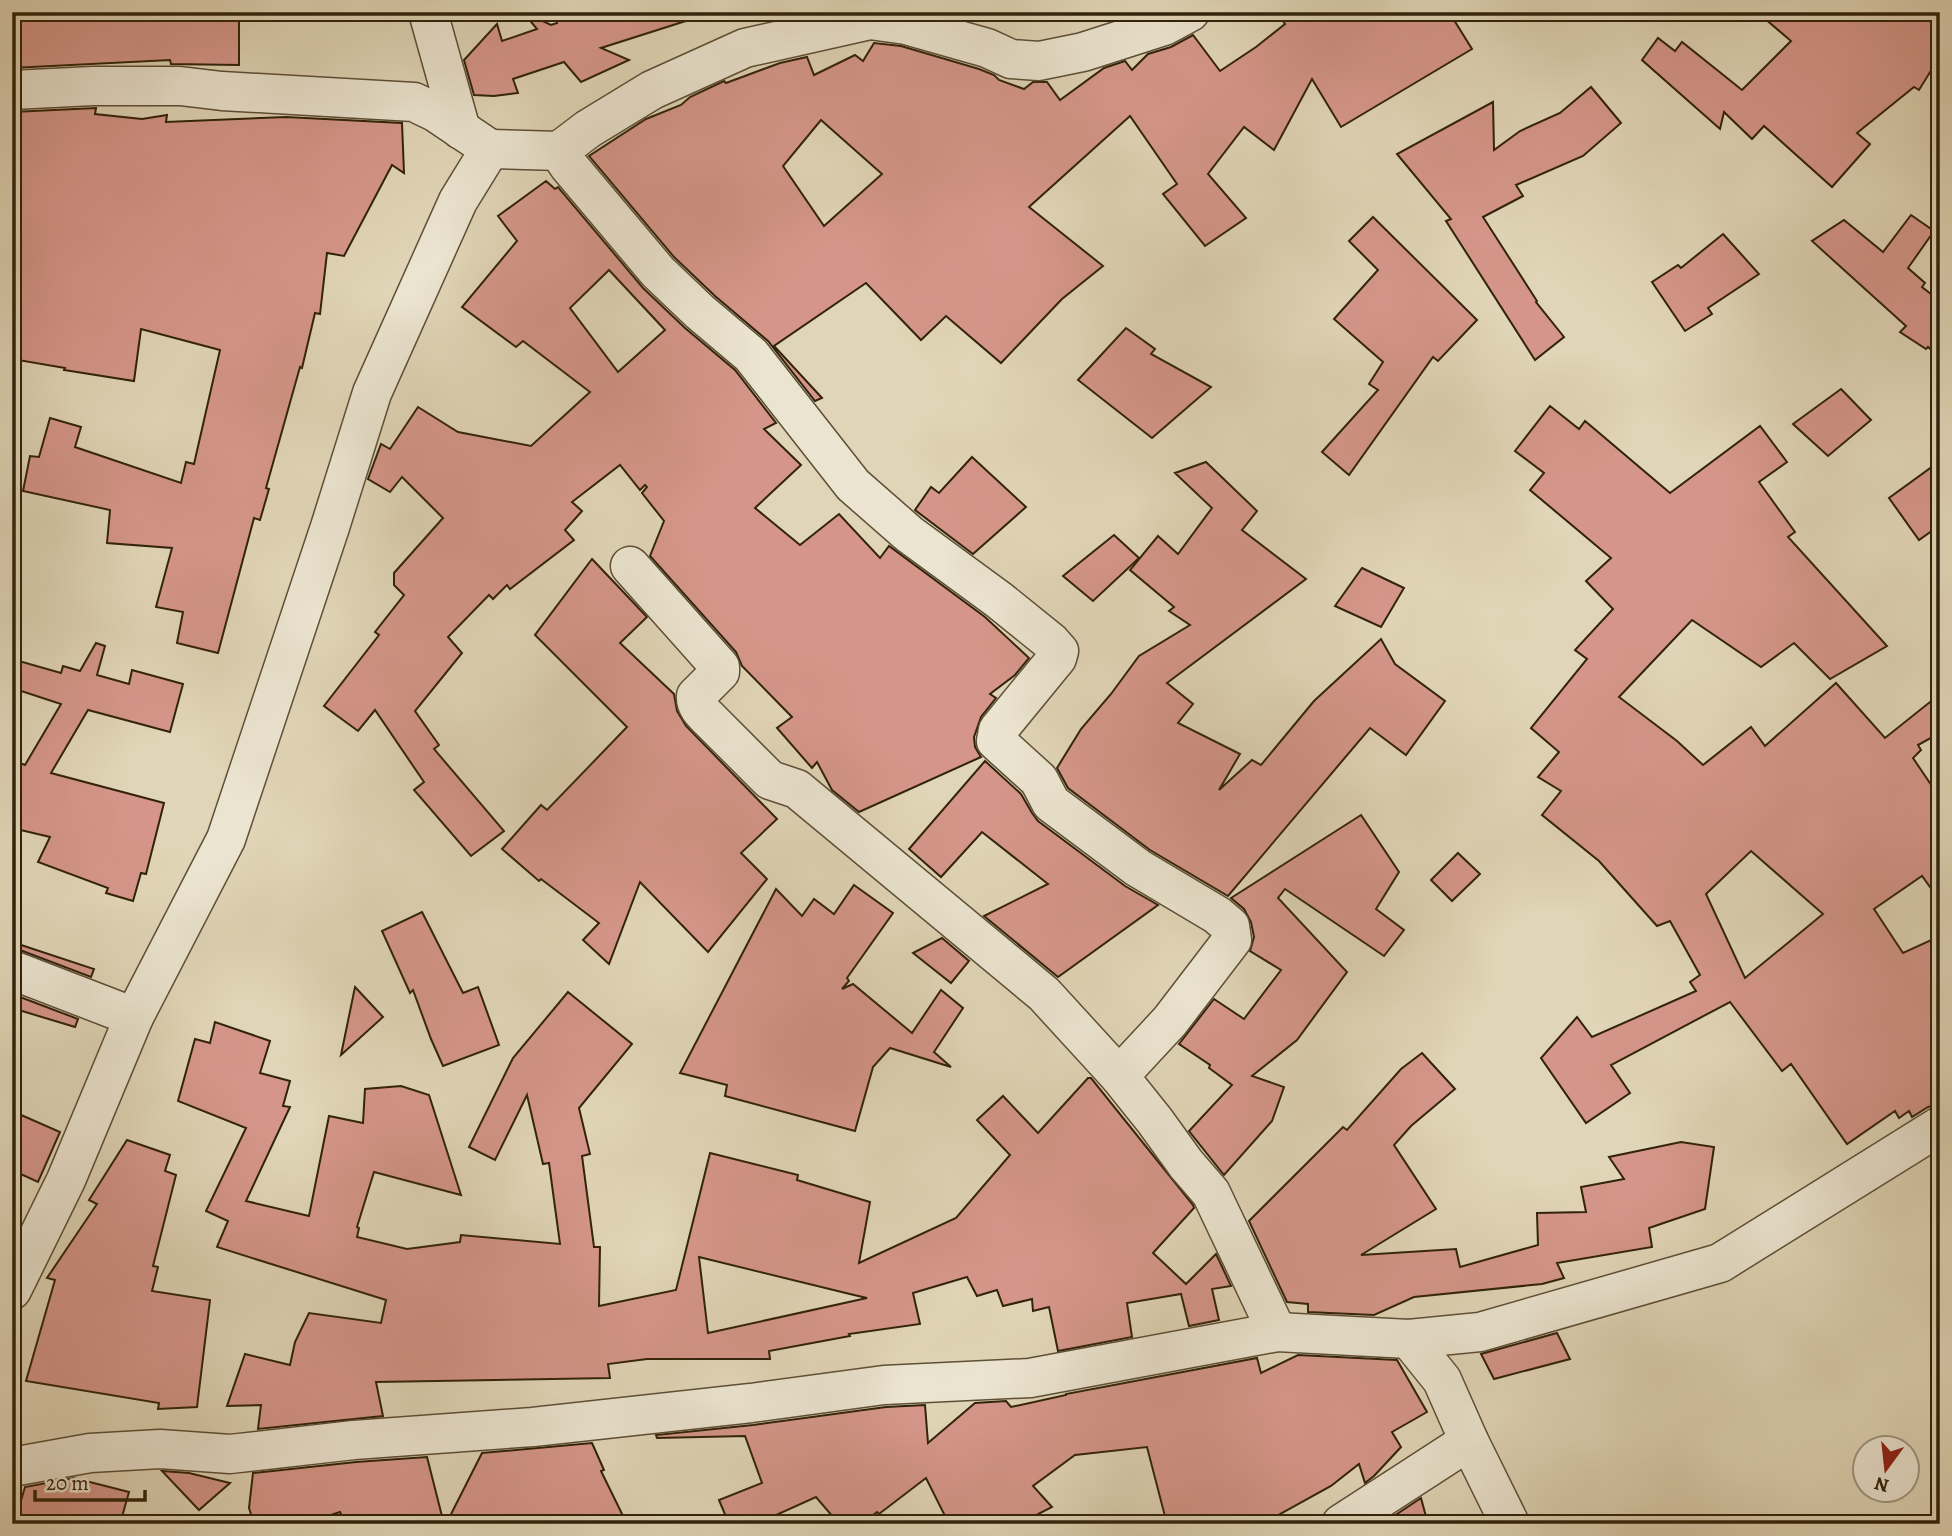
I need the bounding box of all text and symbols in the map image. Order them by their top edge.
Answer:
north arrow [1850,1434,1920,1504]
scale bar [35,1459,145,1503]
text: 20 m [46,1469,89,1497]
text: N [1872,1470,1892,1499]

